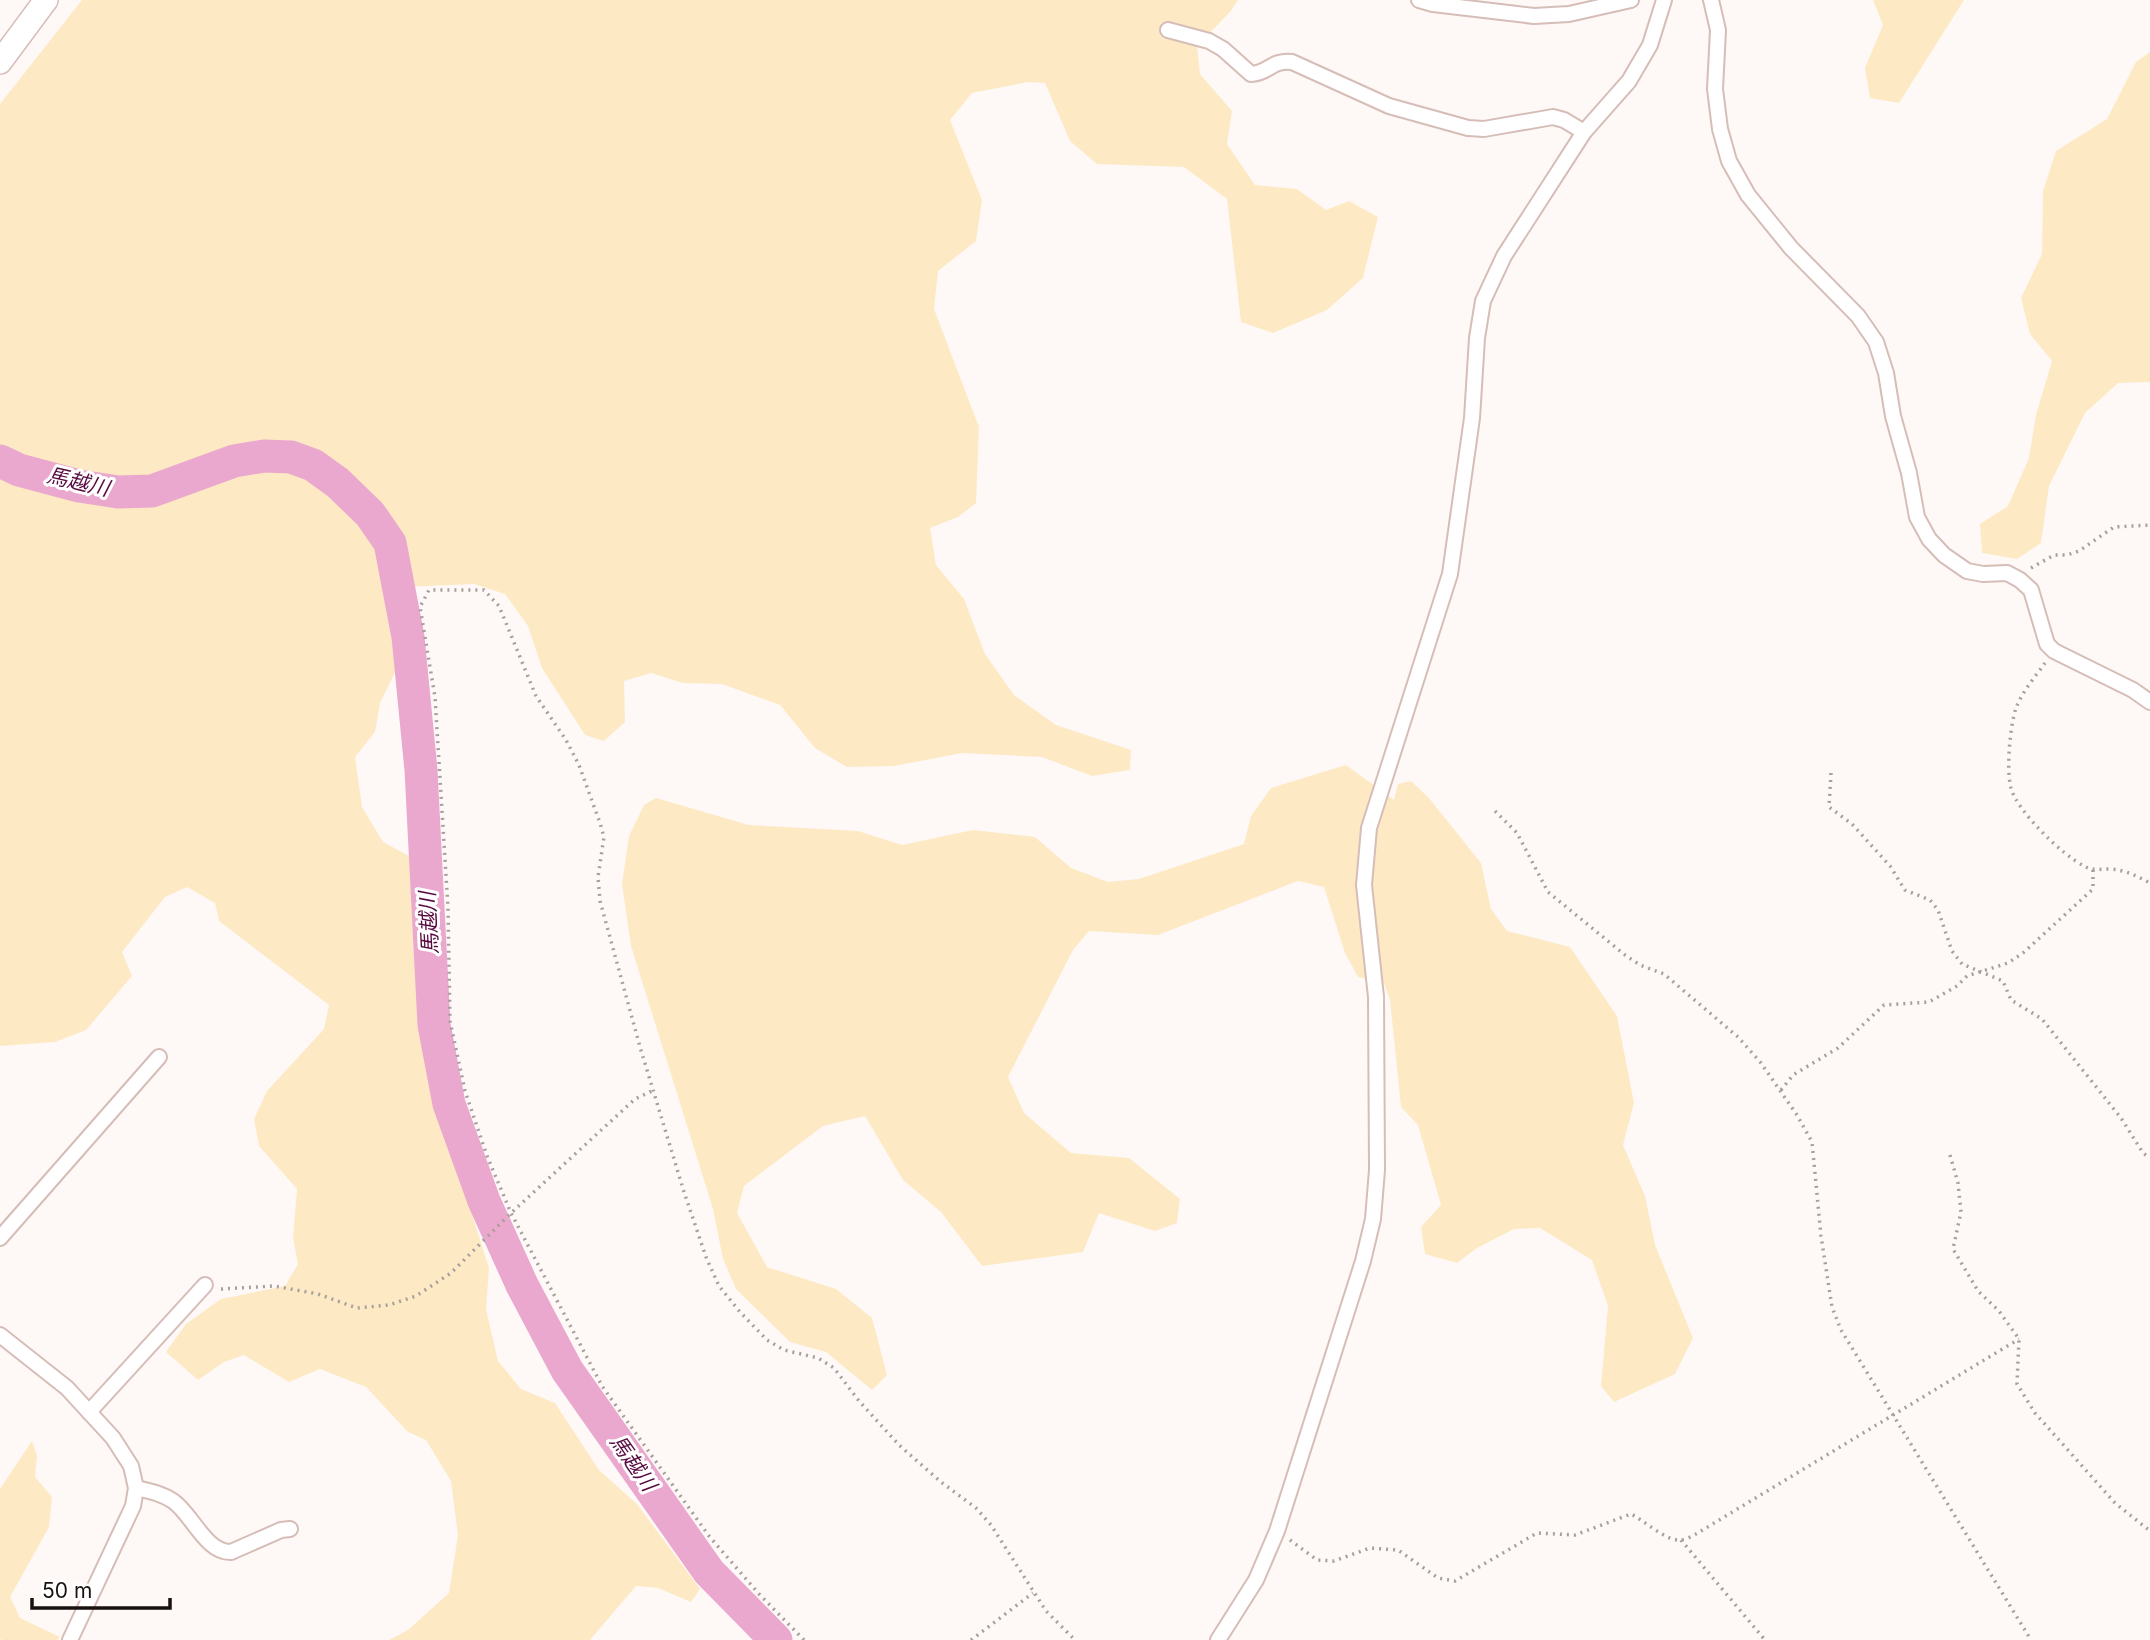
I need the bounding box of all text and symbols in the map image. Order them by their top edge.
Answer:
water label: 馬越川 [45,462,114,501]
water label: 馬越川 [414,889,443,955]
water label: 馬越川 [605,1430,663,1497]
scale bar [32,1566,170,1610]
text: 50 m [42,1578,92,1603]

